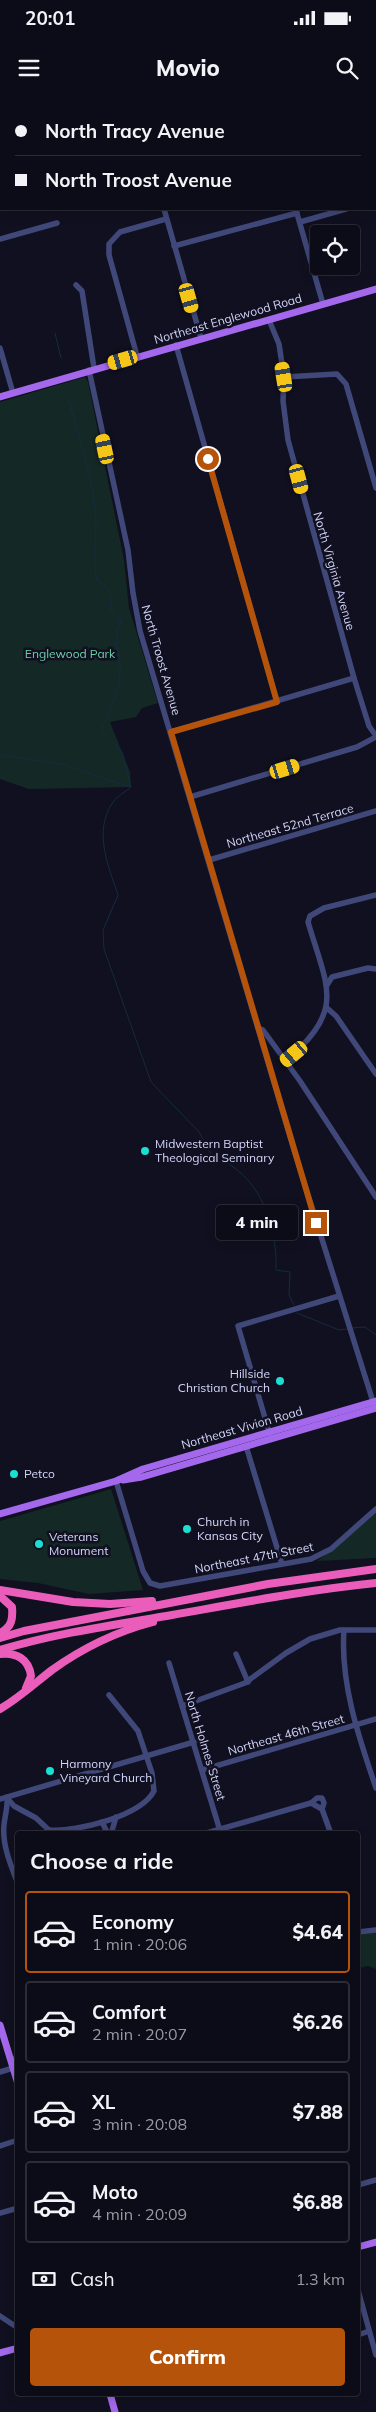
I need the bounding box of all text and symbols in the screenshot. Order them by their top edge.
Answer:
text: 20:01 [25,6,75,30]
icon: menu [15,54,43,82]
text: Movio [156,54,220,82]
icon: search [333,54,361,82]
text: North Tracy Avenue [45,119,225,143]
text: North Troost Avenue [45,168,232,192]
map controls [310,225,360,275]
button: locate [310,225,360,275]
car [177,282,200,314]
street label: Northeast Englewood Road [152,290,304,347]
car [106,349,139,371]
car [274,361,293,393]
car [94,433,115,465]
route start [197,448,219,470]
car [287,463,310,495]
street label: North Virginia Avenue [310,510,359,632]
street label: North Troost Avenue [139,603,184,717]
park label: Englewood Park [25,646,116,661]
car [268,757,301,781]
street label: Northeast 52nd Terrace [225,800,355,851]
car [277,1039,310,1069]
place label: Midwestern Baptist Theological Seminary [155,1136,275,1165]
marker: Midwestern Baptist Theological Seminary [139,1145,151,1157]
callout: 4 min [216,1206,298,1240]
text: 4 min [236,1212,278,1232]
route end [305,1212,327,1234]
place label: Hillside Christian Church [178,1366,270,1395]
marker: Hillside Christian Church [274,1375,286,1387]
street label: Northeast Vivion Road [179,1403,304,1452]
place label: Petco [24,1466,55,1481]
marker: Petco [8,1468,20,1480]
place label: Church in Kansas City [197,1514,263,1543]
marker: Church in Kansas City [181,1523,193,1535]
place label: Veterans Monument [49,1529,108,1558]
marker: Veterans Monument [33,1538,45,1550]
street label: Northeast 47th Street [193,1539,315,1576]
street label: North Holmes Street [182,1690,229,1802]
street label: Northeast 46th Street [226,1711,346,1758]
place label: Harmony Vineyard Church [60,1756,152,1785]
marker: Harmony Vineyard Church [44,1765,56,1777]
text: Choose a ride [30,1847,173,1875]
icon: car [32,1910,77,1955]
text: Economy [92,1910,174,1934]
text: $4.64 [292,1920,343,1944]
text: 1 min · 20:06 [92,1934,187,1954]
icon: car [32,2000,77,2045]
text: Comfort [92,2000,166,2024]
text: $6.26 [292,2010,343,2034]
text: 2 min · 20:07 [92,2024,187,2044]
icon: car [32,2090,77,2135]
text: XL [92,2090,115,2114]
text: $7.88 [292,2100,343,2124]
text: 3 min · 20:08 [92,2114,187,2134]
icon: car [32,2180,77,2225]
text: Moto [92,2180,138,2204]
text: $6.88 [292,2190,343,2214]
text: 4 min · 20:09 [92,2204,187,2224]
icon: cash [30,2265,58,2293]
text: Cash [70,2267,115,2291]
text: 1.3 km [296,2269,345,2289]
button: Confirm [30,2328,345,2386]

